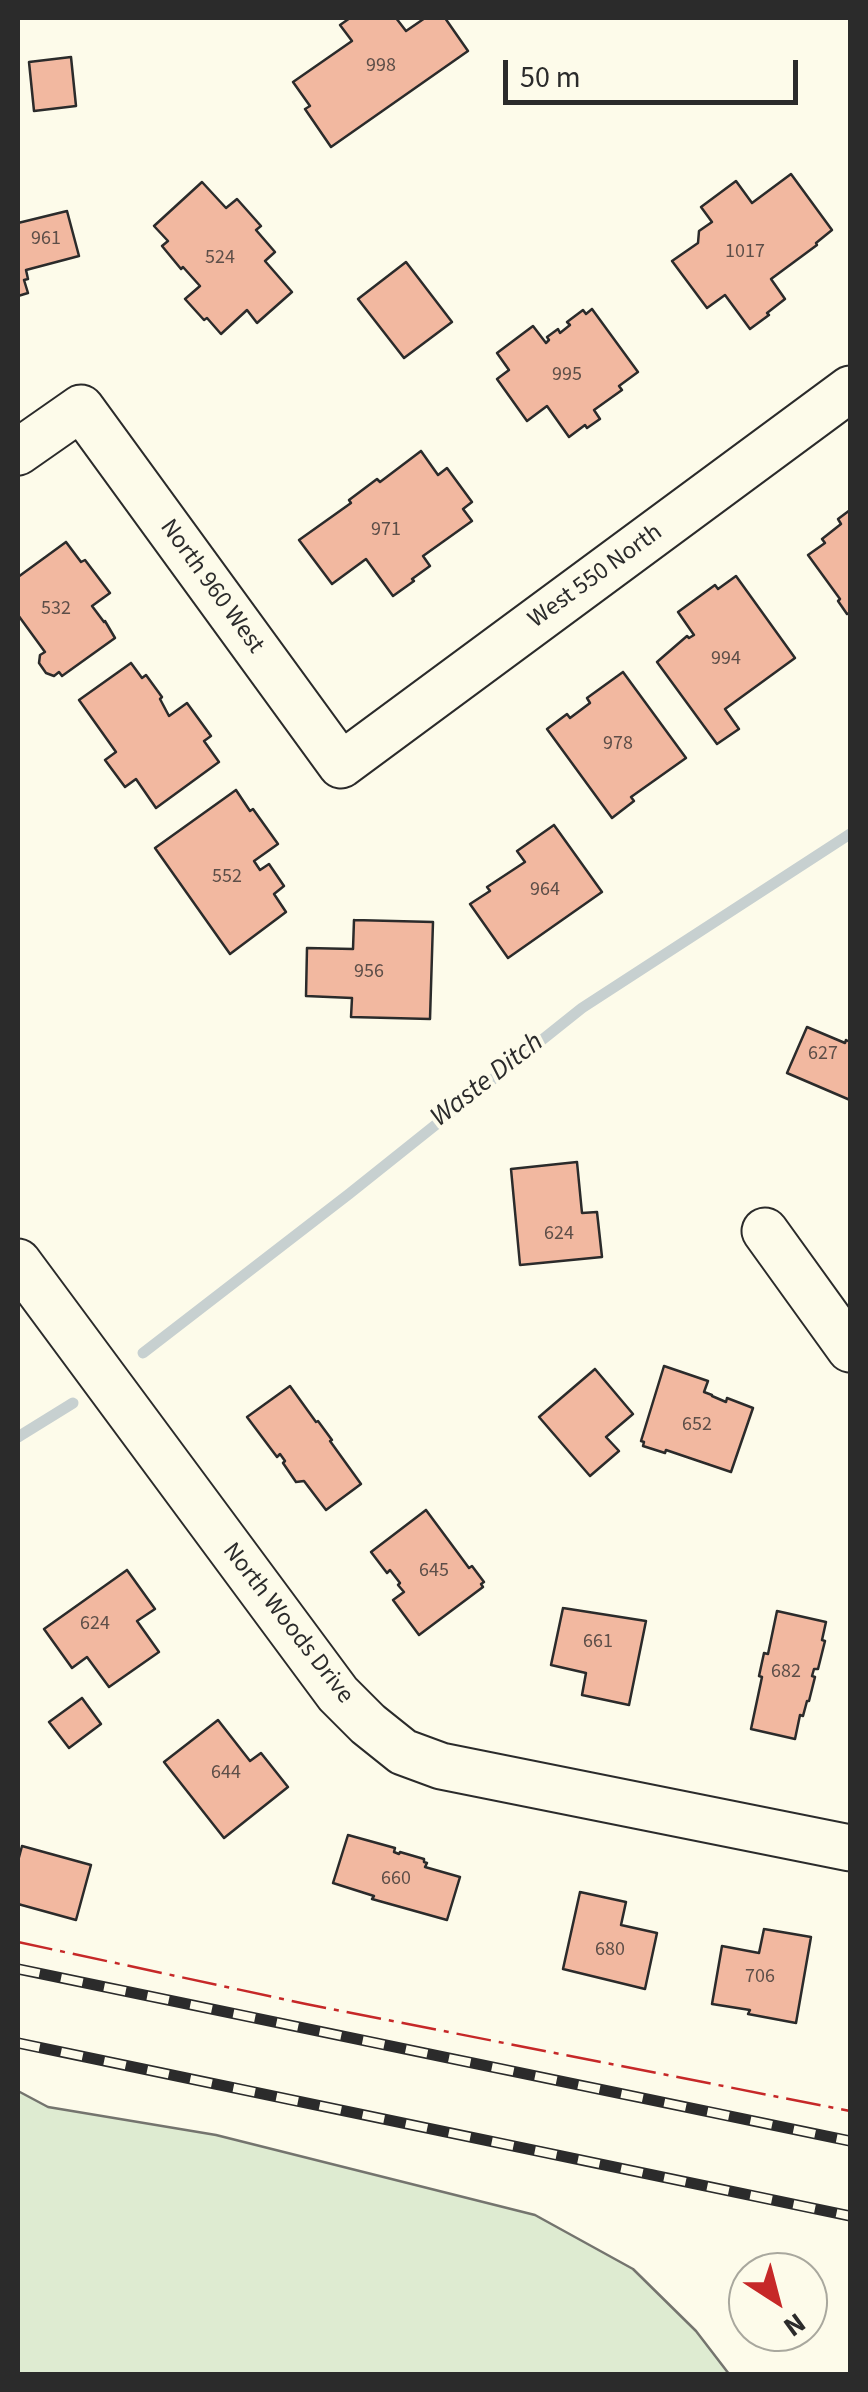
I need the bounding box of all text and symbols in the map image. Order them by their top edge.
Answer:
scale bar [508,40,803,102]
house number: 998 [366,55,396,79]
text: 50 m [520,56,581,99]
house number: 961 [31,228,61,252]
house number: 1017 [725,241,765,265]
house number: 524 [205,247,235,271]
house number: 995 [552,364,582,388]
street label: North 960 West [152,514,270,660]
street label: West 550 North [523,518,669,636]
house number: 971 [371,519,401,543]
house number: 532 [41,598,71,622]
house number: 994 [711,648,741,672]
house number: 978 [603,733,633,757]
house number: 552 [212,866,242,890]
house number: 964 [530,879,560,903]
house number: 956 [354,961,384,985]
water label: Waste Ditch [425,1027,551,1135]
house number: 627 [808,1043,838,1067]
house number: 624 [544,1223,574,1247]
house number: 652 [682,1414,712,1438]
street label: North Woods Drive [215,1538,359,1710]
house number: 645 [419,1560,449,1584]
house number: 624 [80,1613,110,1637]
house number: 661 [583,1631,613,1655]
house number: 682 [771,1661,801,1685]
house number: 644 [211,1762,241,1786]
house number: 660 [381,1868,411,1892]
house number: 680 [595,1939,625,1963]
house number: 706 [745,1966,775,1990]
north arrow [728,2252,828,2352]
text: N [775,2303,814,2346]

